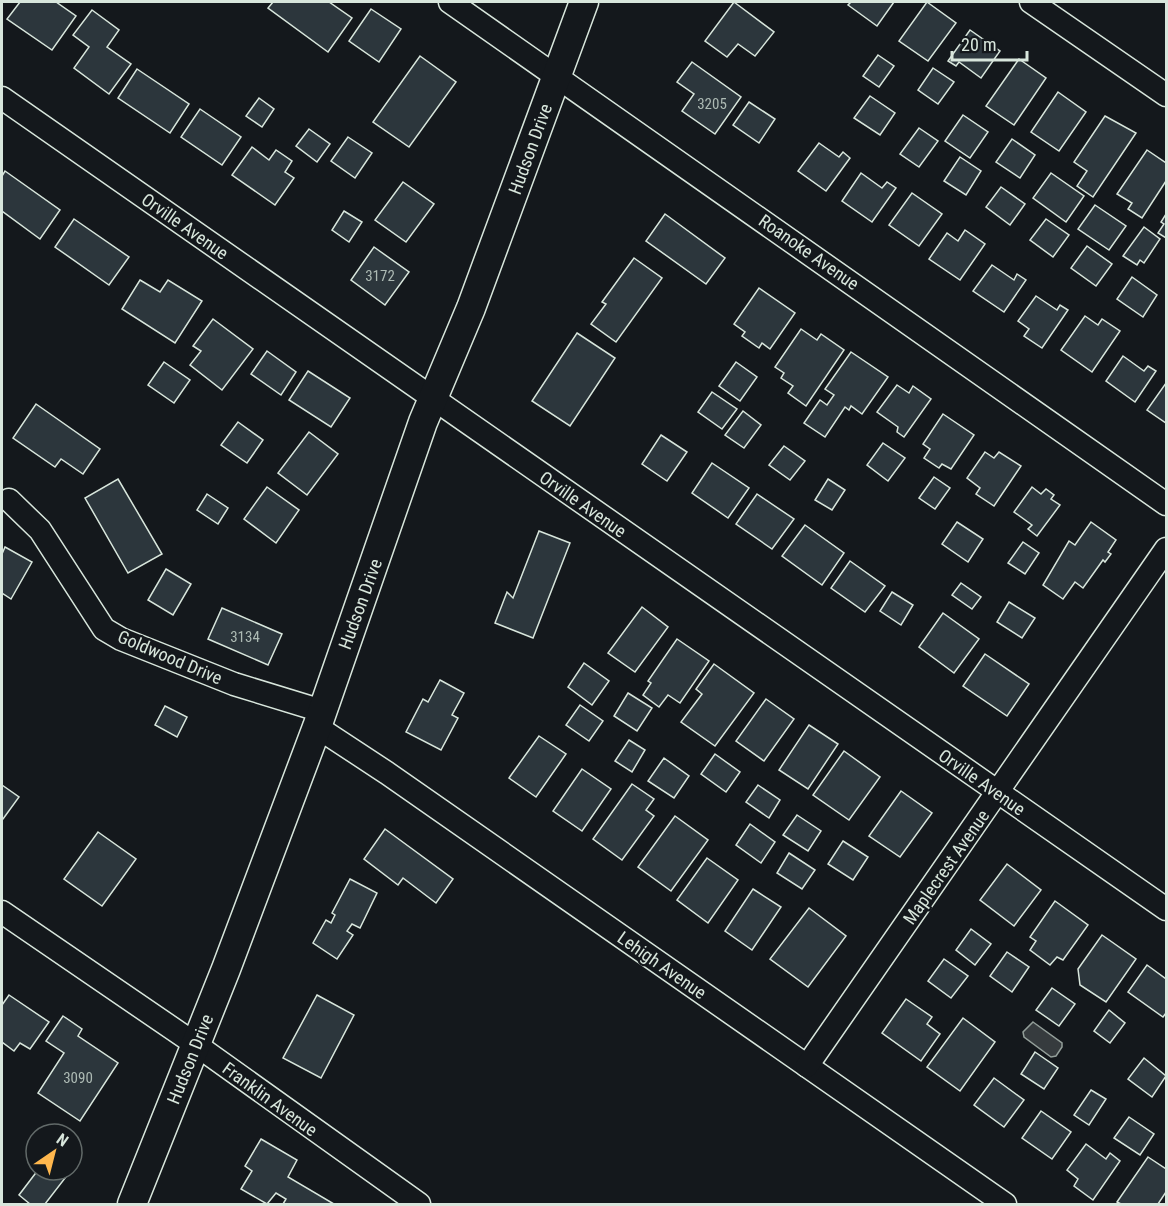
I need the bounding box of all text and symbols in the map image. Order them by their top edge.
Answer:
scale bar [952,24,1027,62]
text: 20 m [961,34,996,55]
house number: 3205 [697,95,727,113]
street label: Hudson Drive [504,101,556,197]
street label: Orville Avenue [138,188,232,264]
street label: Roanoke Avenue [755,210,863,294]
house number: 3172 [365,267,395,285]
street label: Orville Avenue [536,466,630,542]
street label: Hudson Drive [334,556,386,652]
street label: Goldwood Drive [115,626,225,688]
house number: 3134 [230,628,260,646]
street label: Orville Avenue [935,744,1029,820]
street label: Maplecrest Avenue [899,806,993,928]
street label: Lehigh Avenue [614,927,710,1003]
street label: Hudson Drive [163,1011,217,1107]
street label: Franklin Avenue [219,1058,321,1140]
house number: 3090 [63,1069,93,1087]
north arrow [24,1122,84,1182]
text: N [53,1130,72,1151]

